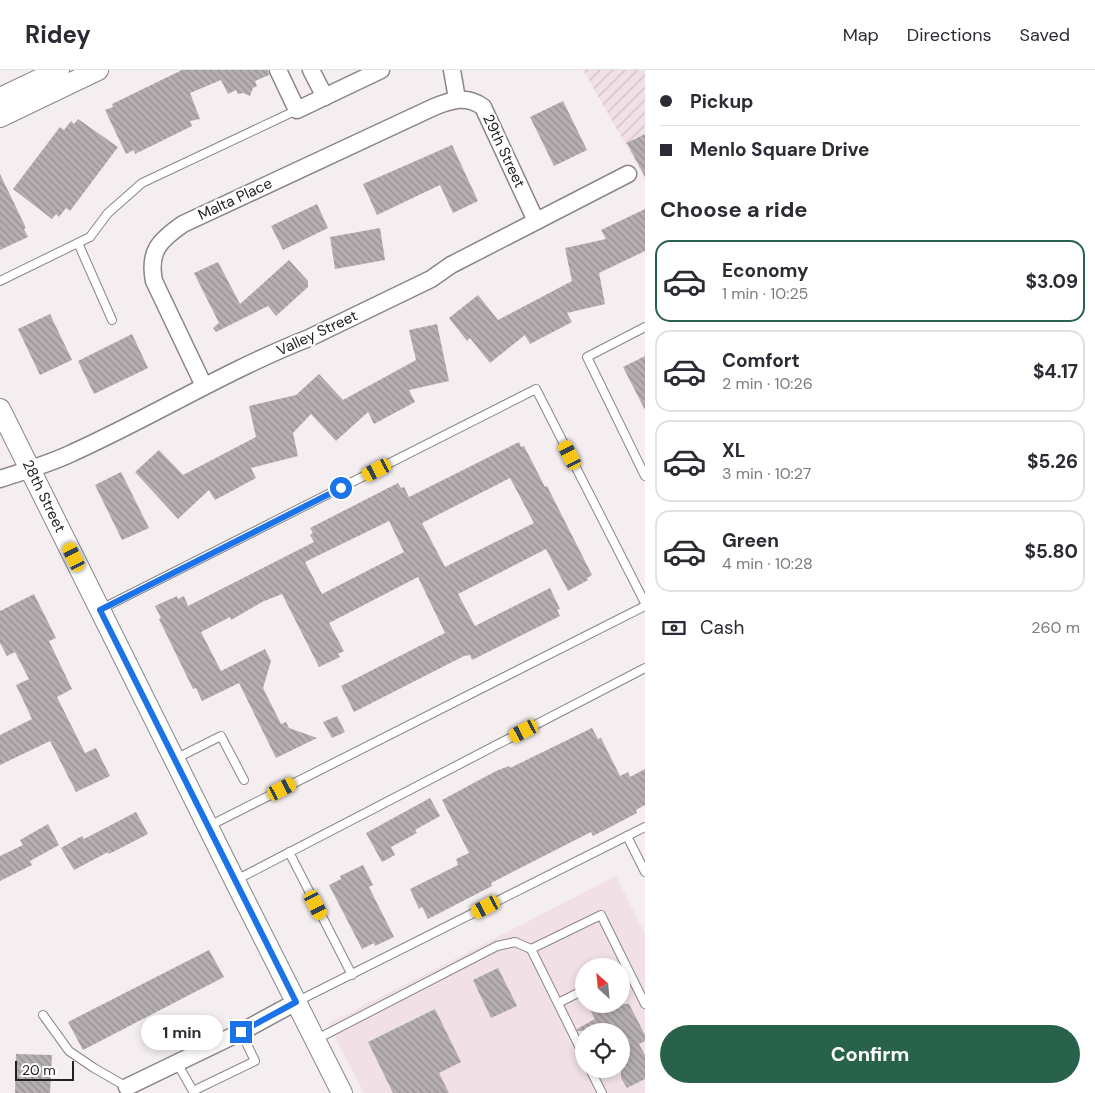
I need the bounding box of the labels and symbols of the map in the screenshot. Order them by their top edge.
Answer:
street label: 29th Street [478,111,530,191]
street label: Malta Place [195,173,275,225]
street label: Valley Street [273,305,361,360]
car [556,438,583,472]
street label: 28th Street [18,456,70,536]
car [360,457,393,483]
route start [330,477,352,499]
car [60,540,87,574]
car [507,718,540,744]
car [265,776,298,802]
car [302,888,329,922]
car [469,894,502,920]
north arrow [575,958,630,1012]
callout: 1 min [141,1014,224,1050]
route end [230,1021,252,1043]
scale bar [15,1058,74,1081]

